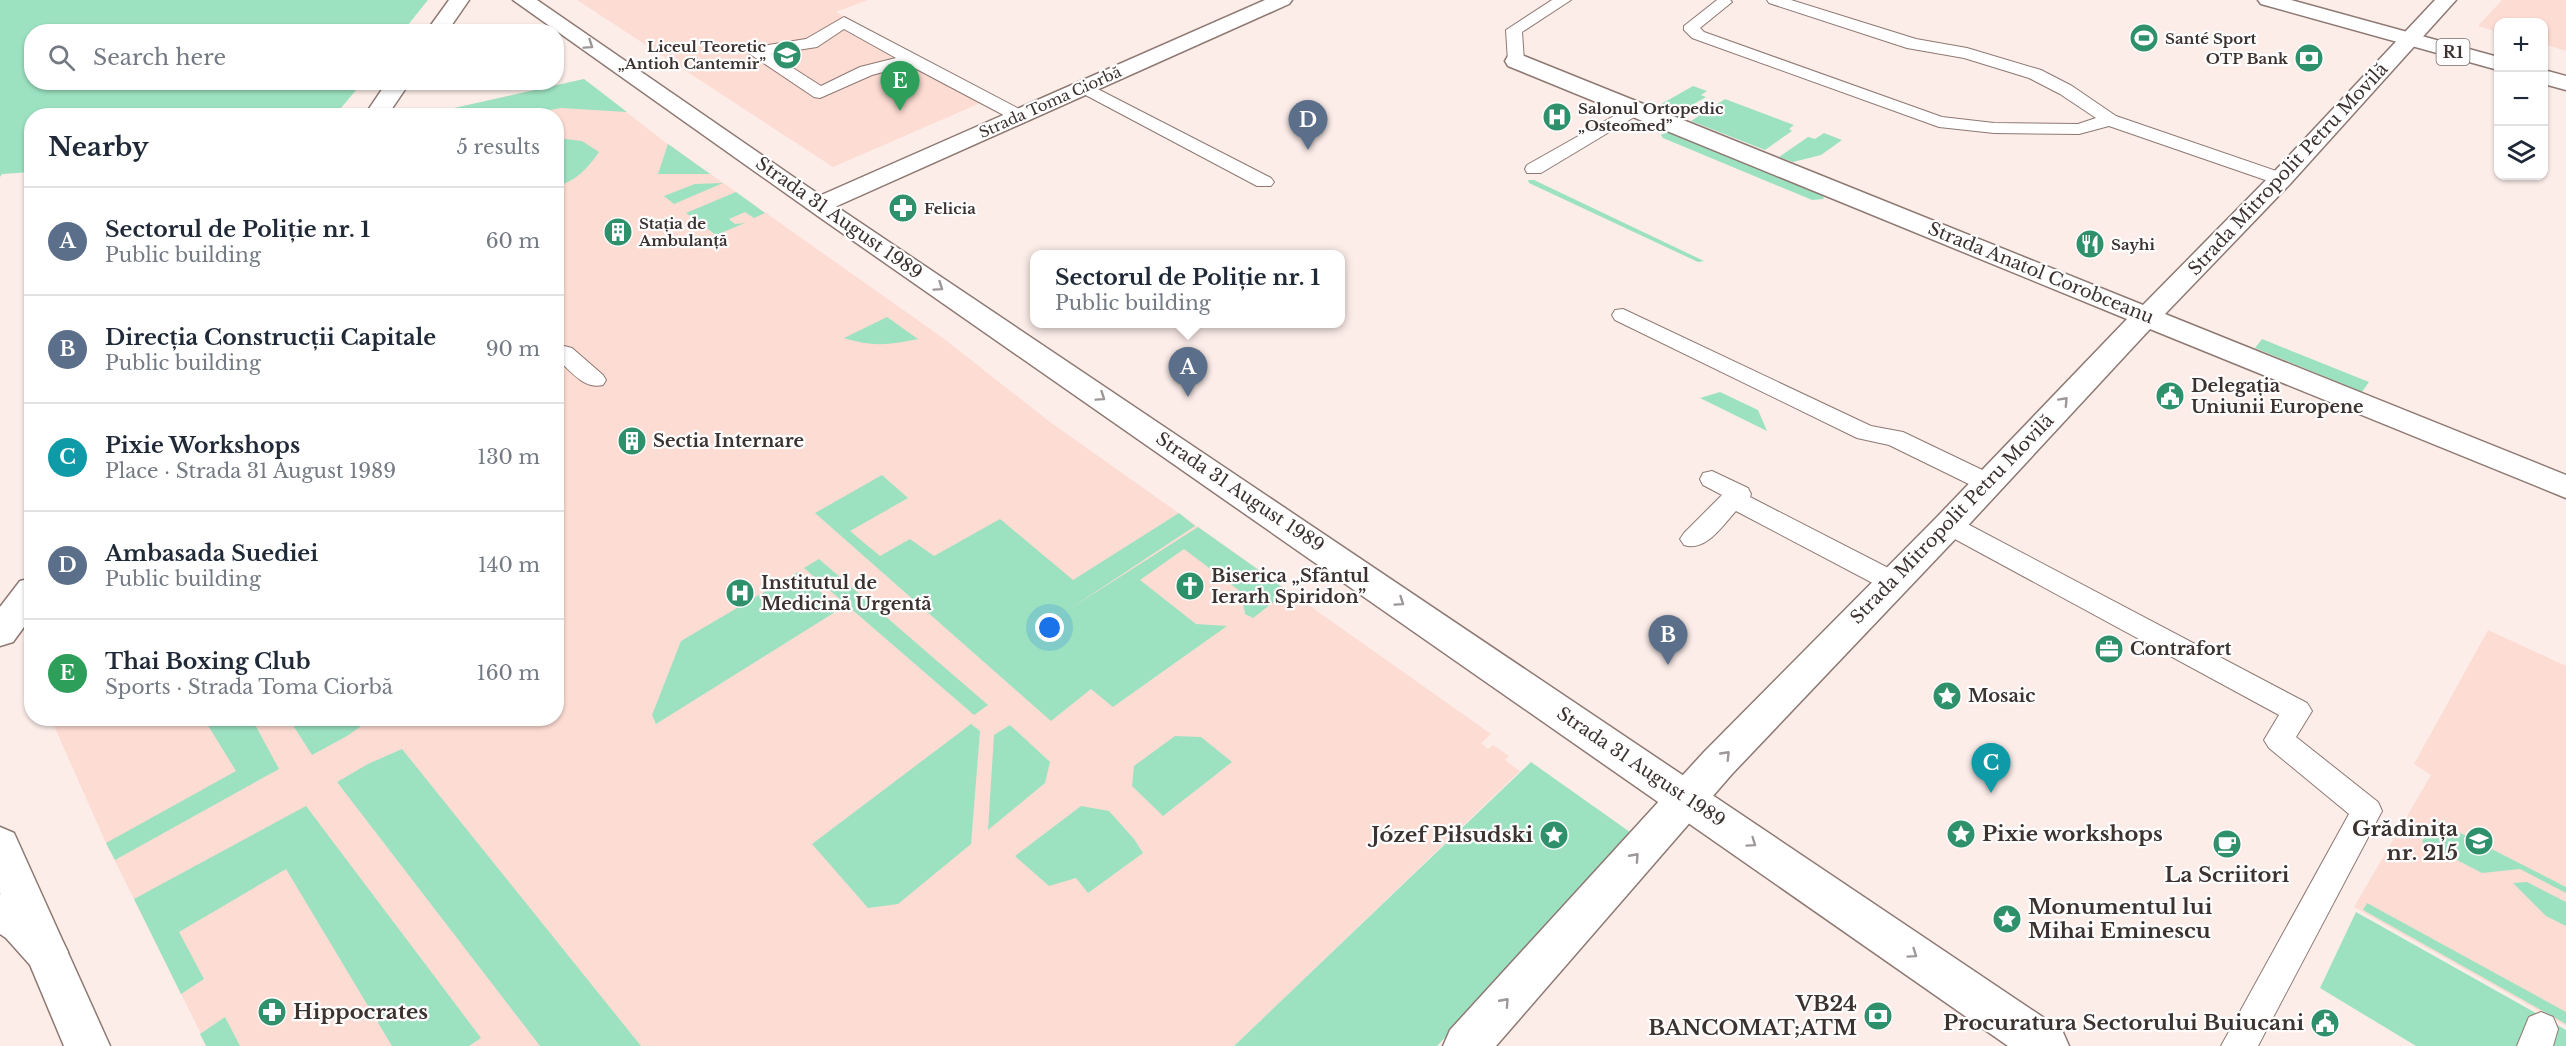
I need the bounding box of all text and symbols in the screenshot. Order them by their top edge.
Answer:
map controls [2494,18,2548,180]
button: + [2494,18,2548,72]
sports icon: Santé Sport [2128,22,2160,54]
search box [24,24,564,90]
place label: Santé Sport [2165,29,2257,48]
place label: Liceul Teoretic „Antioh Cantemir” [618,37,767,73]
one-way arrow [582,38,593,49]
school or university icon: Liceul Teoretic „Antioh Cantemir” [771,39,803,71]
road number: R1 [2436,39,2470,65]
icon: search [45,41,78,74]
bank icon: OTP Bank [2293,42,2325,74]
text: Search here [93,44,226,71]
place label: OTP Bank [2206,49,2289,68]
street label: Strada Mitropolit Petru Movilă [2183,58,2393,280]
pin: E [880,62,920,111]
street label: Strada Toma Ciorbă [976,62,1125,142]
button: − [2494,72,2548,126]
place label: Salonul Ortopedic „Osteomed” [1578,99,1724,135]
pin: D [1288,100,1328,150]
hospital icon: Salonul Ortopedic „Osteomed” [1541,101,1573,133]
button: layers [2494,126,2548,180]
text: Nearby [48,131,149,163]
text: 5 results [457,135,540,159]
street label: Strada 31 August 1989 [751,152,927,284]
pharmacy icon: Felicia [887,192,919,224]
place label: Felicia [924,199,976,218]
place label: Stația de Ambulanță [638,214,728,250]
text: Sectorul de Poliție nr. 1 [105,216,370,243]
building icon: Stația de Ambulanță [602,216,634,248]
street label: Strada Anatol Corobceanu [1925,218,2157,328]
restaurant icon: Sayhi [2074,228,2106,260]
text: A [59,229,76,253]
text: 60 m [486,229,540,253]
place label: Sayhi [2111,235,2156,254]
text: Public building [105,243,261,267]
popup [1030,250,1345,328]
text: Sectorul de Poliție nr. 1 [1055,264,1320,291]
one-way arrow [933,280,944,291]
text: Public building [1055,291,1211,315]
text: Direcția Construcții Capitale [105,324,436,351]
text: B [60,337,75,361]
text: 90 m [486,337,540,361]
pin: A [1168,348,1208,397]
text: Public building [105,351,261,375]
place label: Delegația Uniunii Europene [2191,375,2364,418]
public building icon: Delegația Uniunii Europene [2154,380,2186,412]
one-way arrow [1094,390,1105,401]
one-way arrow [2056,398,2067,409]
street label: Strada Mitropolit Petru Movilă [1846,410,2058,628]
building icon: Sectia Internare [616,425,648,457]
street label: Strada 31 August 1989 [1152,427,1328,557]
place label: Sectia Internare [653,430,804,452]
text: Pixie Workshops [105,432,300,459]
text: C [59,445,76,469]
text: 130 m [477,445,540,469]
text: Place · Strada 31 August 1989 [105,459,396,483]
text: Ambasada Suediei [105,540,318,567]
text: D [58,553,77,577]
text: 140 m [478,553,540,577]
place label: Biserica „Sfântul Ierarh Spiridon” [1211,565,1370,608]
text: Public building [105,567,261,591]
church icon: Biserica „Sfântul Ierarh Spiridon” [1174,570,1206,602]
place label: Institutul de Medicină Urgentă [761,572,932,615]
hospital icon: Institutul de Medicină Urgentă [724,577,756,609]
one-way arrow [1393,595,1404,606]
your location [1035,613,1064,642]
pin: B [1648,616,1688,665]
office icon: Contrafort [2093,633,2125,665]
place label: Contrafort [2130,638,2231,660]
text: Thai Boxing Club [105,648,310,675]
text: E [60,661,75,685]
text: 160 m [477,661,540,685]
text: Sports · Strada Toma Ciorbă [105,675,393,699]
place icon: Mosaic [1931,680,1963,712]
place label: Mosaic [1968,685,2035,707]
street label: Strada 31 August 1989 [1553,702,1729,832]
pin: C [1972,744,2010,793]
one-way arrow [1719,751,1730,762]
place label: Grădinița nr. 215 [2352,816,2458,866]
place icon: Pixie workshops [1945,818,1977,850]
place icon: Józef Piłsudski [1538,819,1570,851]
place label: Pixie workshops [1982,821,2163,847]
place label: Józef Piłsudski [1367,822,1533,848]
school or university icon: Grădinița nr. 215 [2463,825,2495,857]
cafe icon: La Scriitori [2211,828,2243,860]
one-way arrow [1746,836,1757,847]
one-way arrow [1628,853,1639,864]
place label: La Scriitori [2165,862,2290,888]
place label: Monumentul lui Mihai Eminescu [2028,894,2213,944]
place icon: Monumentul lui Mihai Eminescu [1991,903,2023,935]
one-way arrow [1906,947,1917,958]
place label: VB24 BANCOMAT;ATM [1648,991,1857,1041]
pharmacy icon: Hippocrates [256,996,288,1028]
one-way arrow [1498,998,1509,1009]
place label: Hippocrates [293,999,428,1025]
bank icon: VB24 BANCOMAT;ATM [1862,1000,1894,1032]
public building icon: Procuratura Sectorului Buiucani [2309,1007,2341,1039]
place label: Procuratura Sectorului Buiucani [1943,1010,2304,1036]

